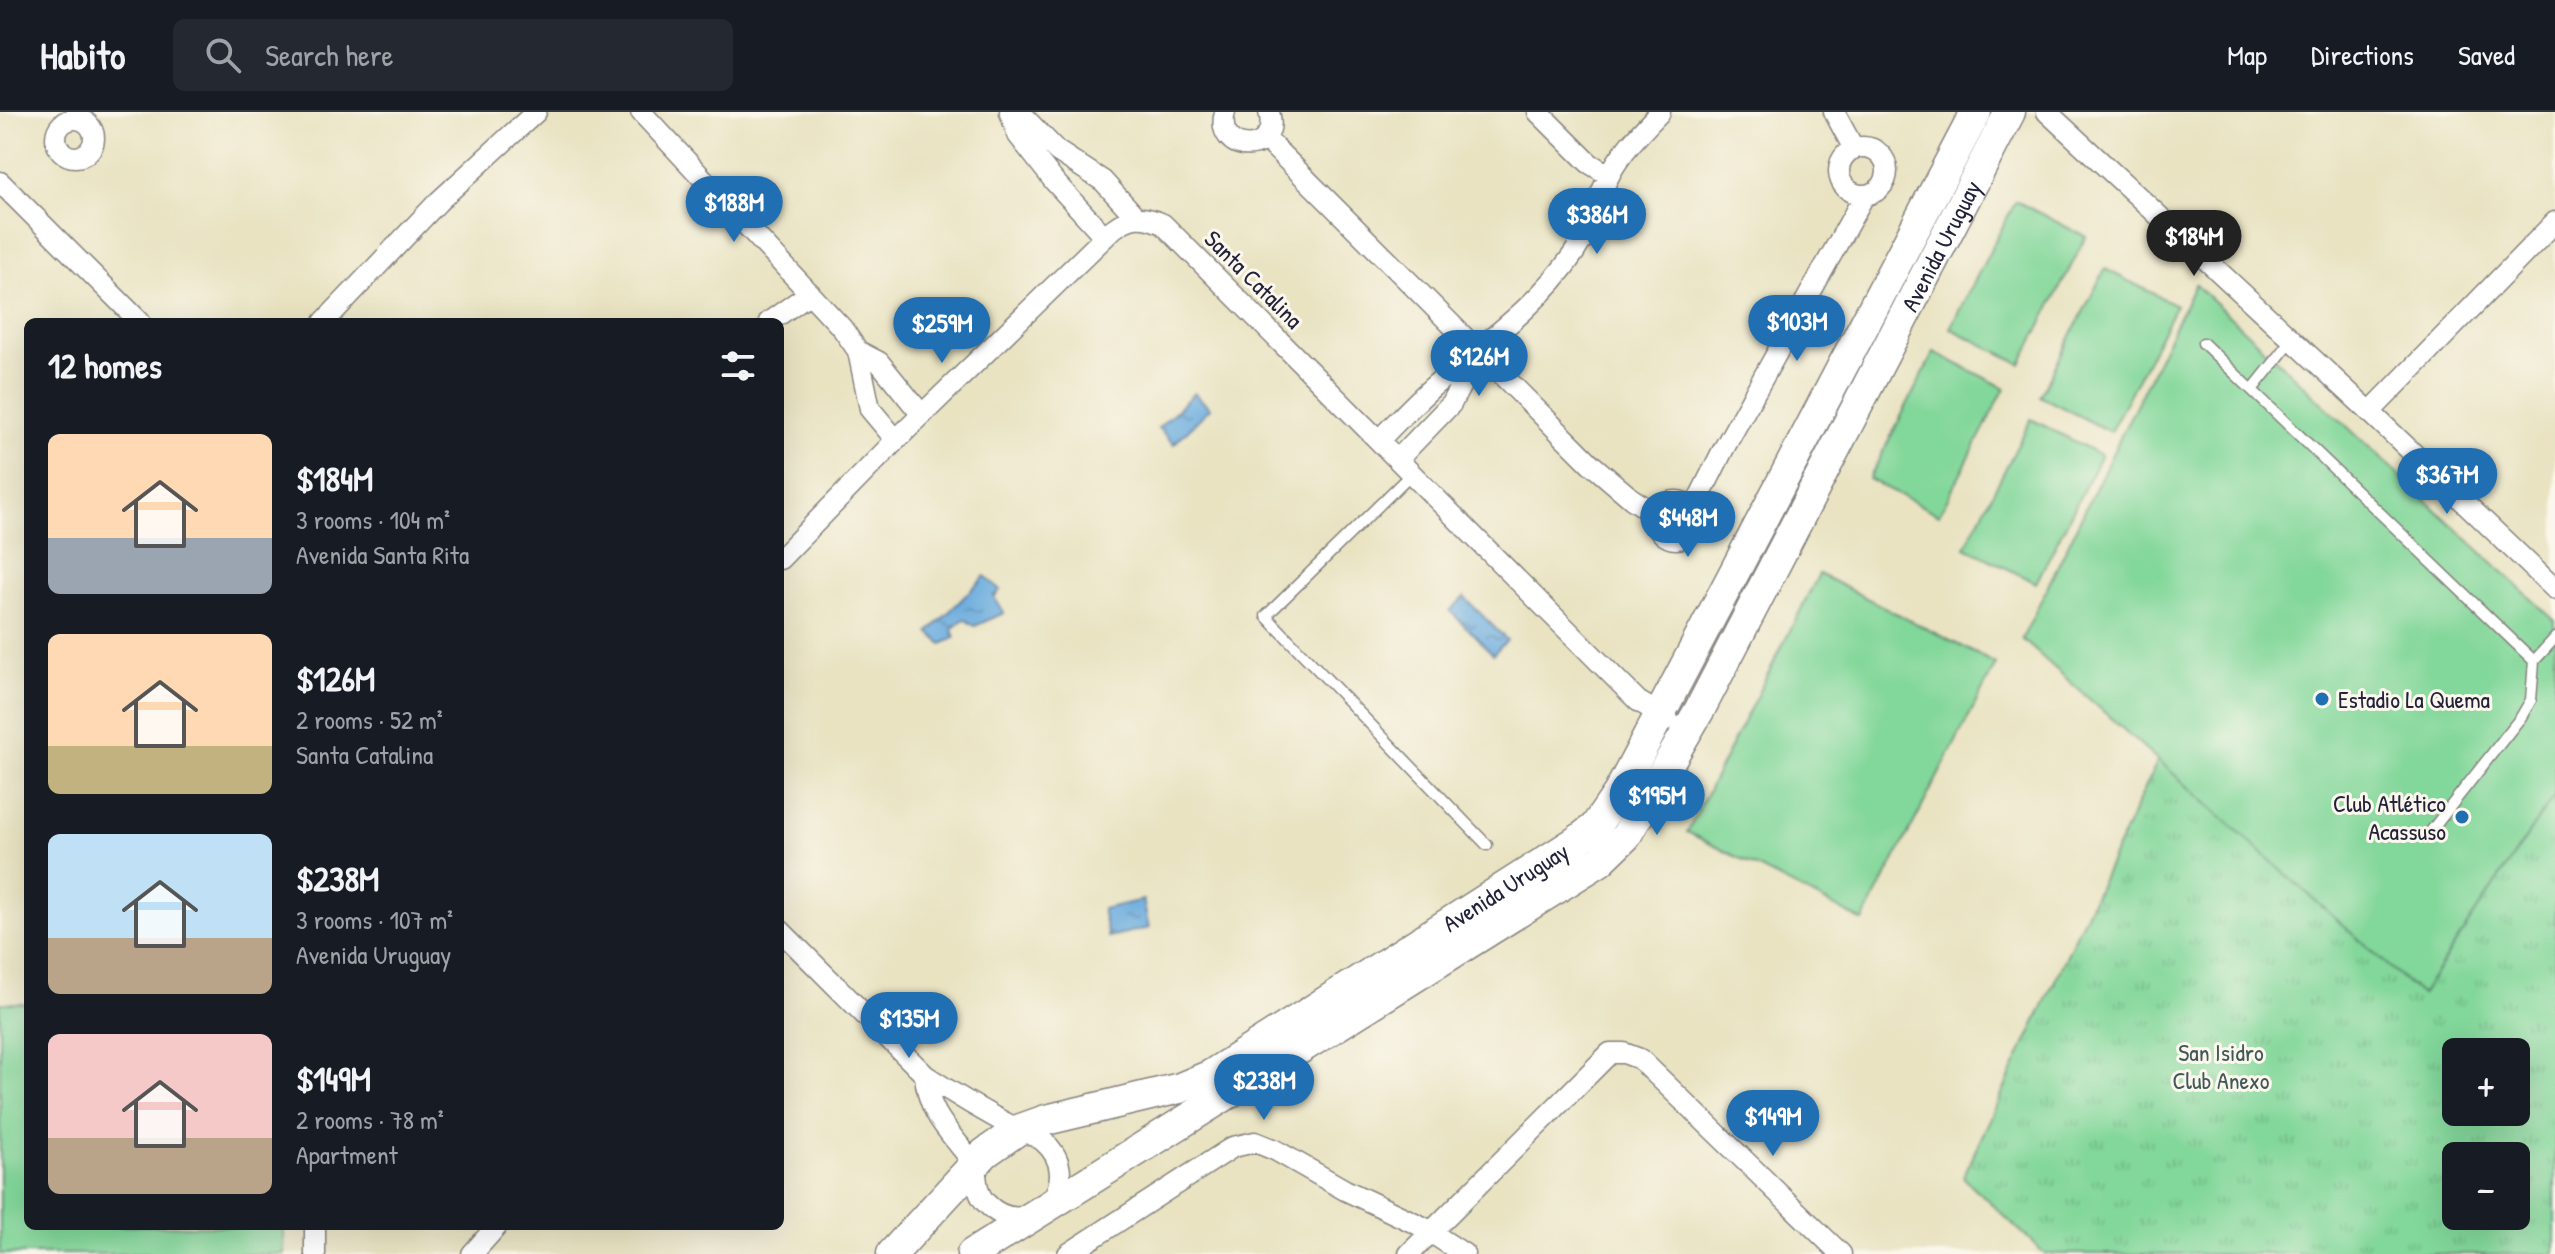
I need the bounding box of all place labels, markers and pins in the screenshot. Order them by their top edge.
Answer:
pin: $188M [678,176,790,244]
pin: $386M [1541,188,1653,256]
pin: $184M [2138,210,2250,278]
pin: $103M [1741,295,1853,363]
pin: $259M [886,297,998,365]
pin: $126M [1423,330,1535,398]
pin: $367M [2391,448,2503,516]
pin: $448M [1632,491,1744,559]
place label: Estadio La Quema [2338,683,2490,715]
marker: Estadio La Quema [2313,690,2331,708]
pin: $195M [1601,769,1713,837]
place label: Club Atlético Acassuso [2333,787,2446,847]
marker: Club Atlético Acassuso [2453,808,2471,826]
pin: $135M [853,992,965,1060]
pin: $238M [1208,1054,1320,1122]
pin: $149M [1717,1090,1829,1158]

